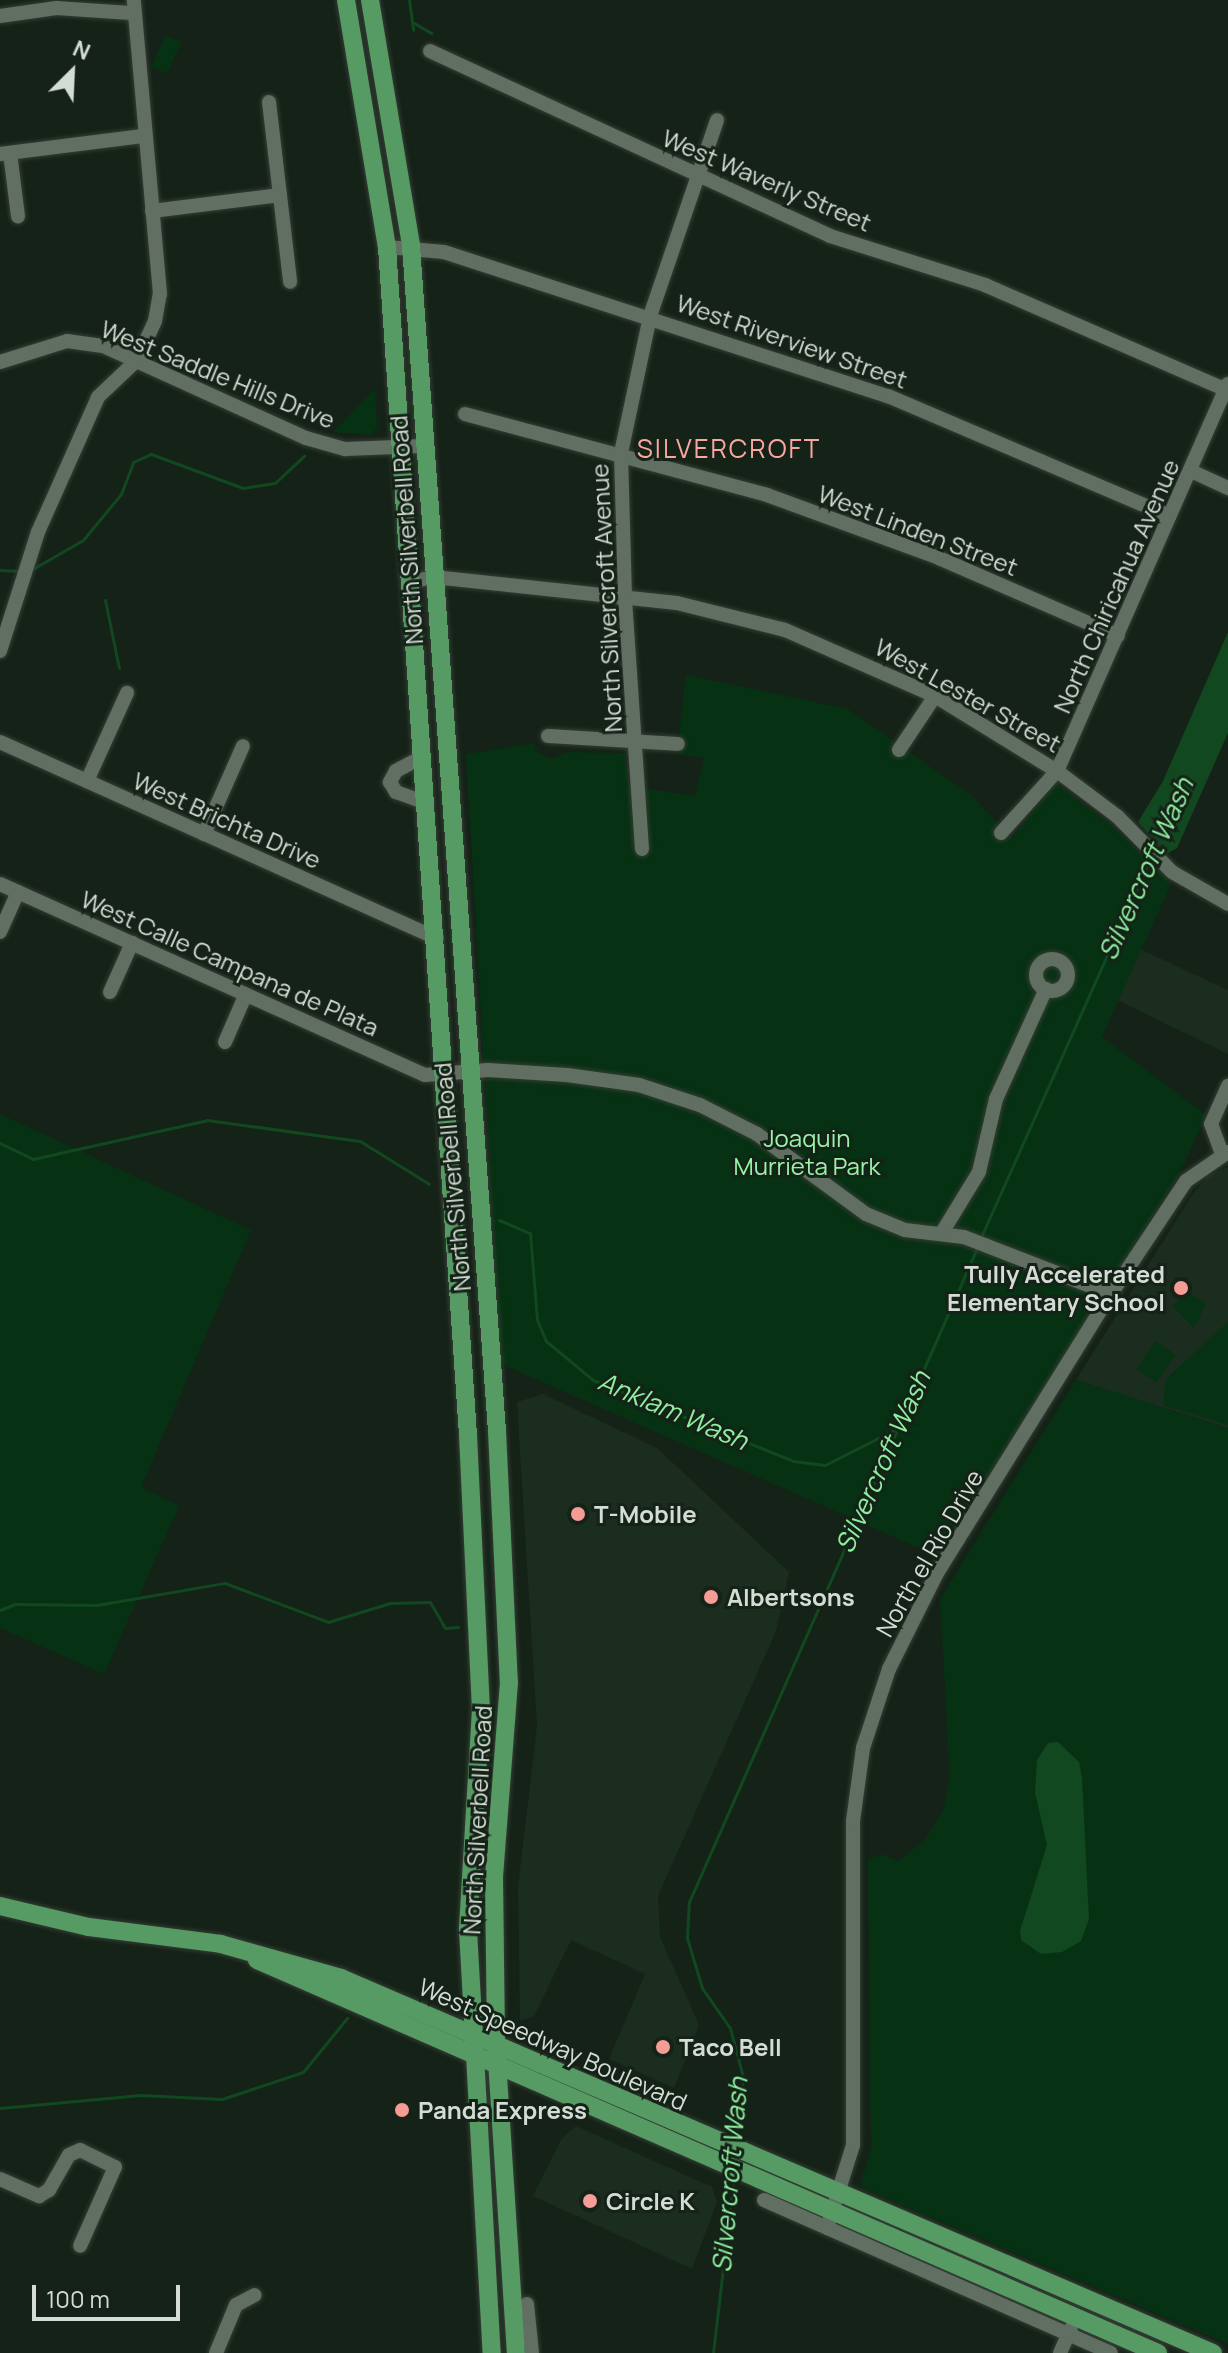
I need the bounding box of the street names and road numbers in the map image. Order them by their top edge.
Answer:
street label: West Waverly Street [658,123,876,237]
street label: West Riverview Street [673,288,911,394]
street label: West Saddle Hills Drive [97,314,339,434]
street label: North Silverbell Road [384,415,428,645]
street label: North Chiricahua Avenue [1047,455,1185,717]
street label: North Silvercroft Avenue [585,463,627,733]
street label: West Linden Street [814,479,1022,581]
street label: West Lester Street [870,632,1066,758]
street label: West Brichta Drive [129,766,325,874]
street label: West Calle Campana de Plata [77,884,383,1042]
street label: North Silverbell Road [428,1061,476,1293]
street label: North el Rio Drive [869,1464,989,1642]
street label: North Silverbell Road [457,1705,497,1935]
street label: West Speedway Boulevard [414,1972,692,2116]

